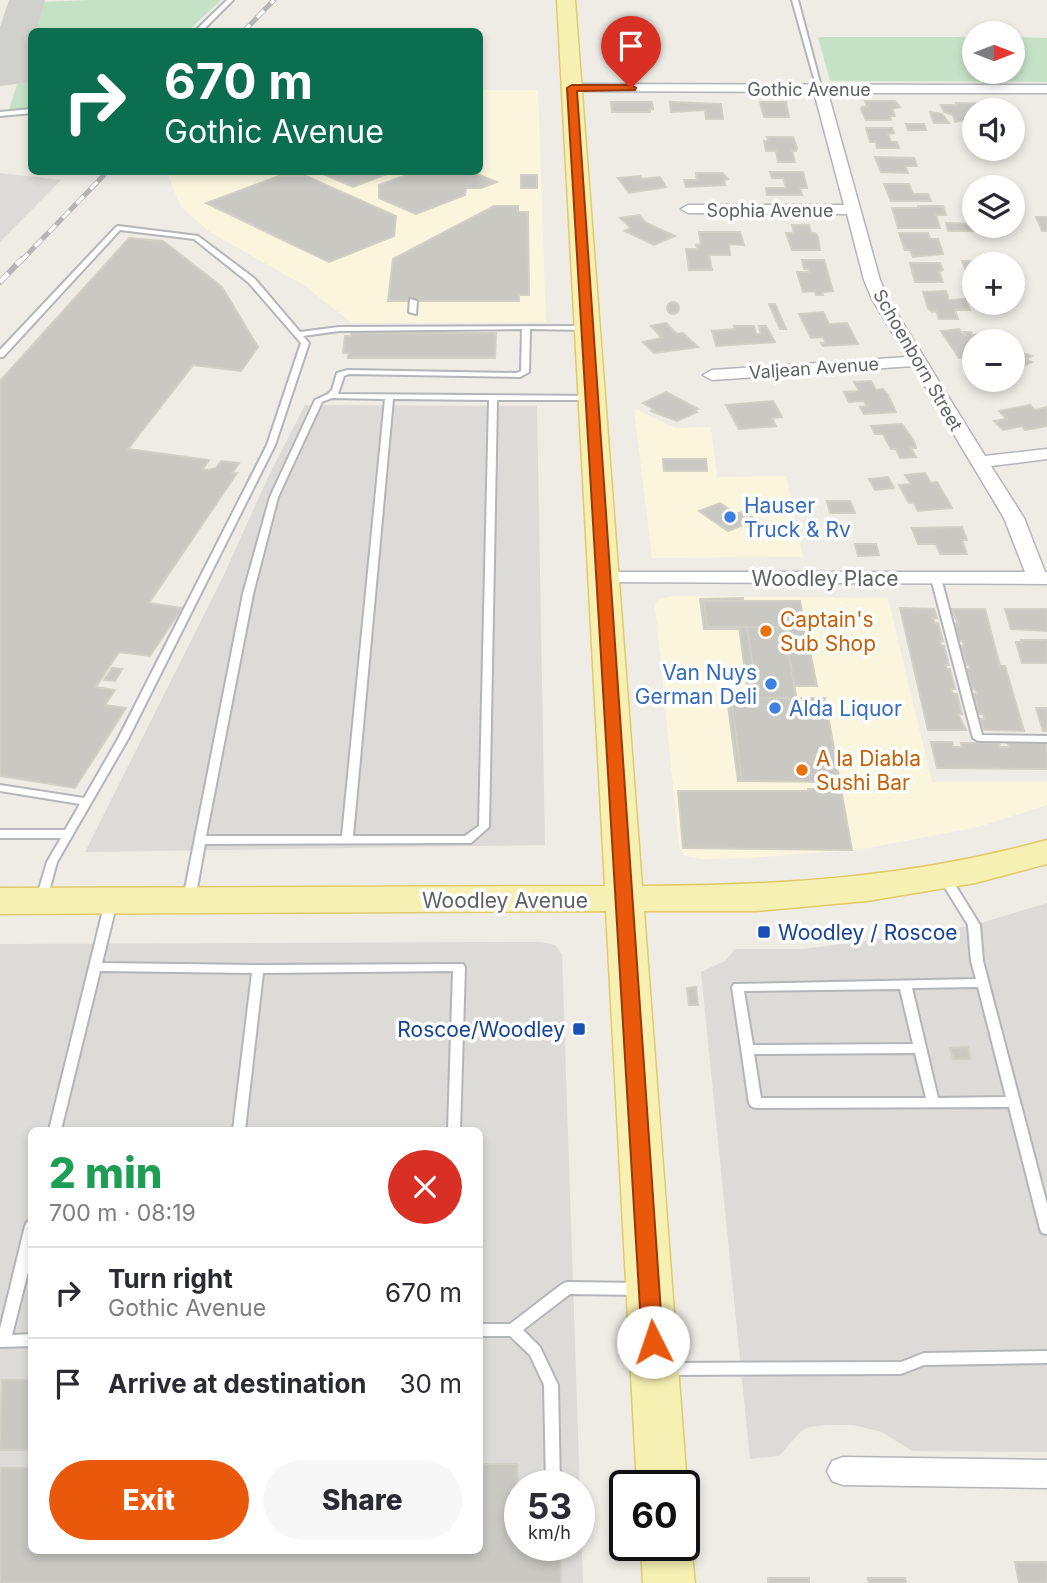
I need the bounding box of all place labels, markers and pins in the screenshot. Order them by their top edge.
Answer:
pin [601,16,661,88]
place label: Hauser Truck & Rv [744,493,851,542]
marker: Hauser Truck & Rv [722,509,738,525]
place label: Captain's Sub Shop [780,607,876,656]
marker: Captain's Sub Shop [758,623,774,639]
place label: Van Nuys German Deli [635,660,757,709]
marker: Van Nuys German Deli [763,676,779,692]
place label: Alda Liquor [789,696,902,721]
marker: Alda Liquor [767,700,783,716]
place label: A la Diabla Sushi Bar [816,746,921,795]
marker: A la Diabla Sushi Bar [794,762,810,778]
place label: Woodley / Roscoe [778,920,957,945]
marker: Woodley / Roscoe [756,924,772,940]
place label: Roscoe/Woodley [397,1017,565,1042]
marker: Roscoe/Woodley [571,1021,587,1037]

